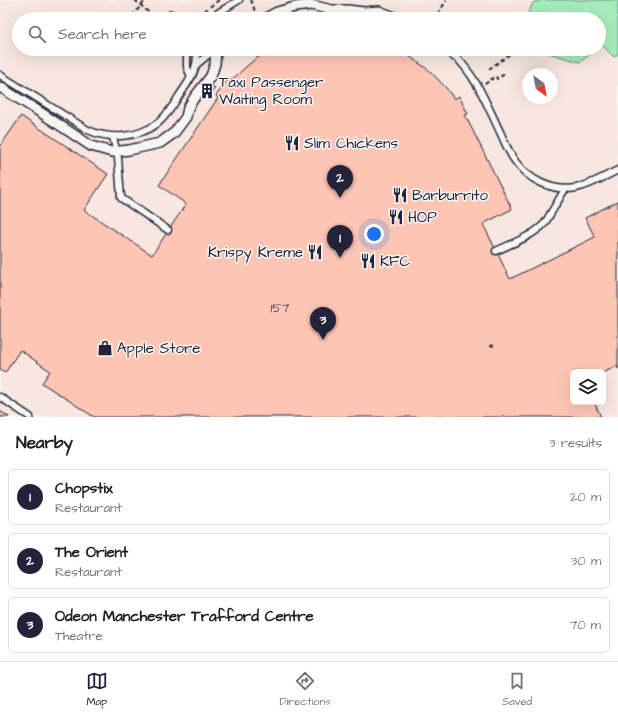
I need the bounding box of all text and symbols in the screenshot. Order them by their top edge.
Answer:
search box [12,12,606,56]
icon: search [26,23,48,45]
text: Search here [58,24,147,45]
north arrow [522,68,558,104]
place label: Taxi Passenger Waiting Room [219,72,323,111]
building icon: Taxi Passenger Waiting Room [198,82,216,100]
place label: Slim Chickens [304,133,399,154]
restaurant icon: Slim Chickens [283,134,301,152]
pin: 2 [327,165,353,198]
place label: Barburrito [412,185,489,206]
restaurant icon: Barburrito [391,186,409,204]
place label: HOP [408,207,437,228]
restaurant icon: HOP [387,208,405,226]
your location [364,224,384,244]
pin: 1 [327,225,353,258]
place label: Krispy Kreme [208,242,303,264]
restaurant icon: Krispy Kreme [306,243,324,261]
place label: KFC [380,251,410,272]
restaurant icon: KFC [359,252,377,270]
house number: 157 [271,299,289,317]
pin: 3 [310,307,336,340]
place label: Apple Store [117,338,200,359]
shop icon: Apple Store [96,339,114,357]
map controls [570,369,606,405]
button: layers [570,369,606,405]
text: Nearby [16,431,73,455]
text: 3 results [549,434,602,452]
text: Chopstix [55,478,113,499]
text: 1 [29,488,31,506]
text: 20 m [570,488,601,506]
text: Restaurant [55,499,122,517]
text: The Orient [55,542,128,563]
text: 2 [26,552,34,570]
text: 30 m [571,552,601,570]
text: Restaurant [55,563,122,581]
text: Odeon Manchester Trafford Centre [55,606,314,627]
text: 3 [27,616,33,634]
text: 70 m [569,616,601,634]
text: Theatre [55,627,103,645]
tab: Map [86,670,108,709]
tab: Directions [279,670,331,709]
tab: Saved [502,670,532,709]

